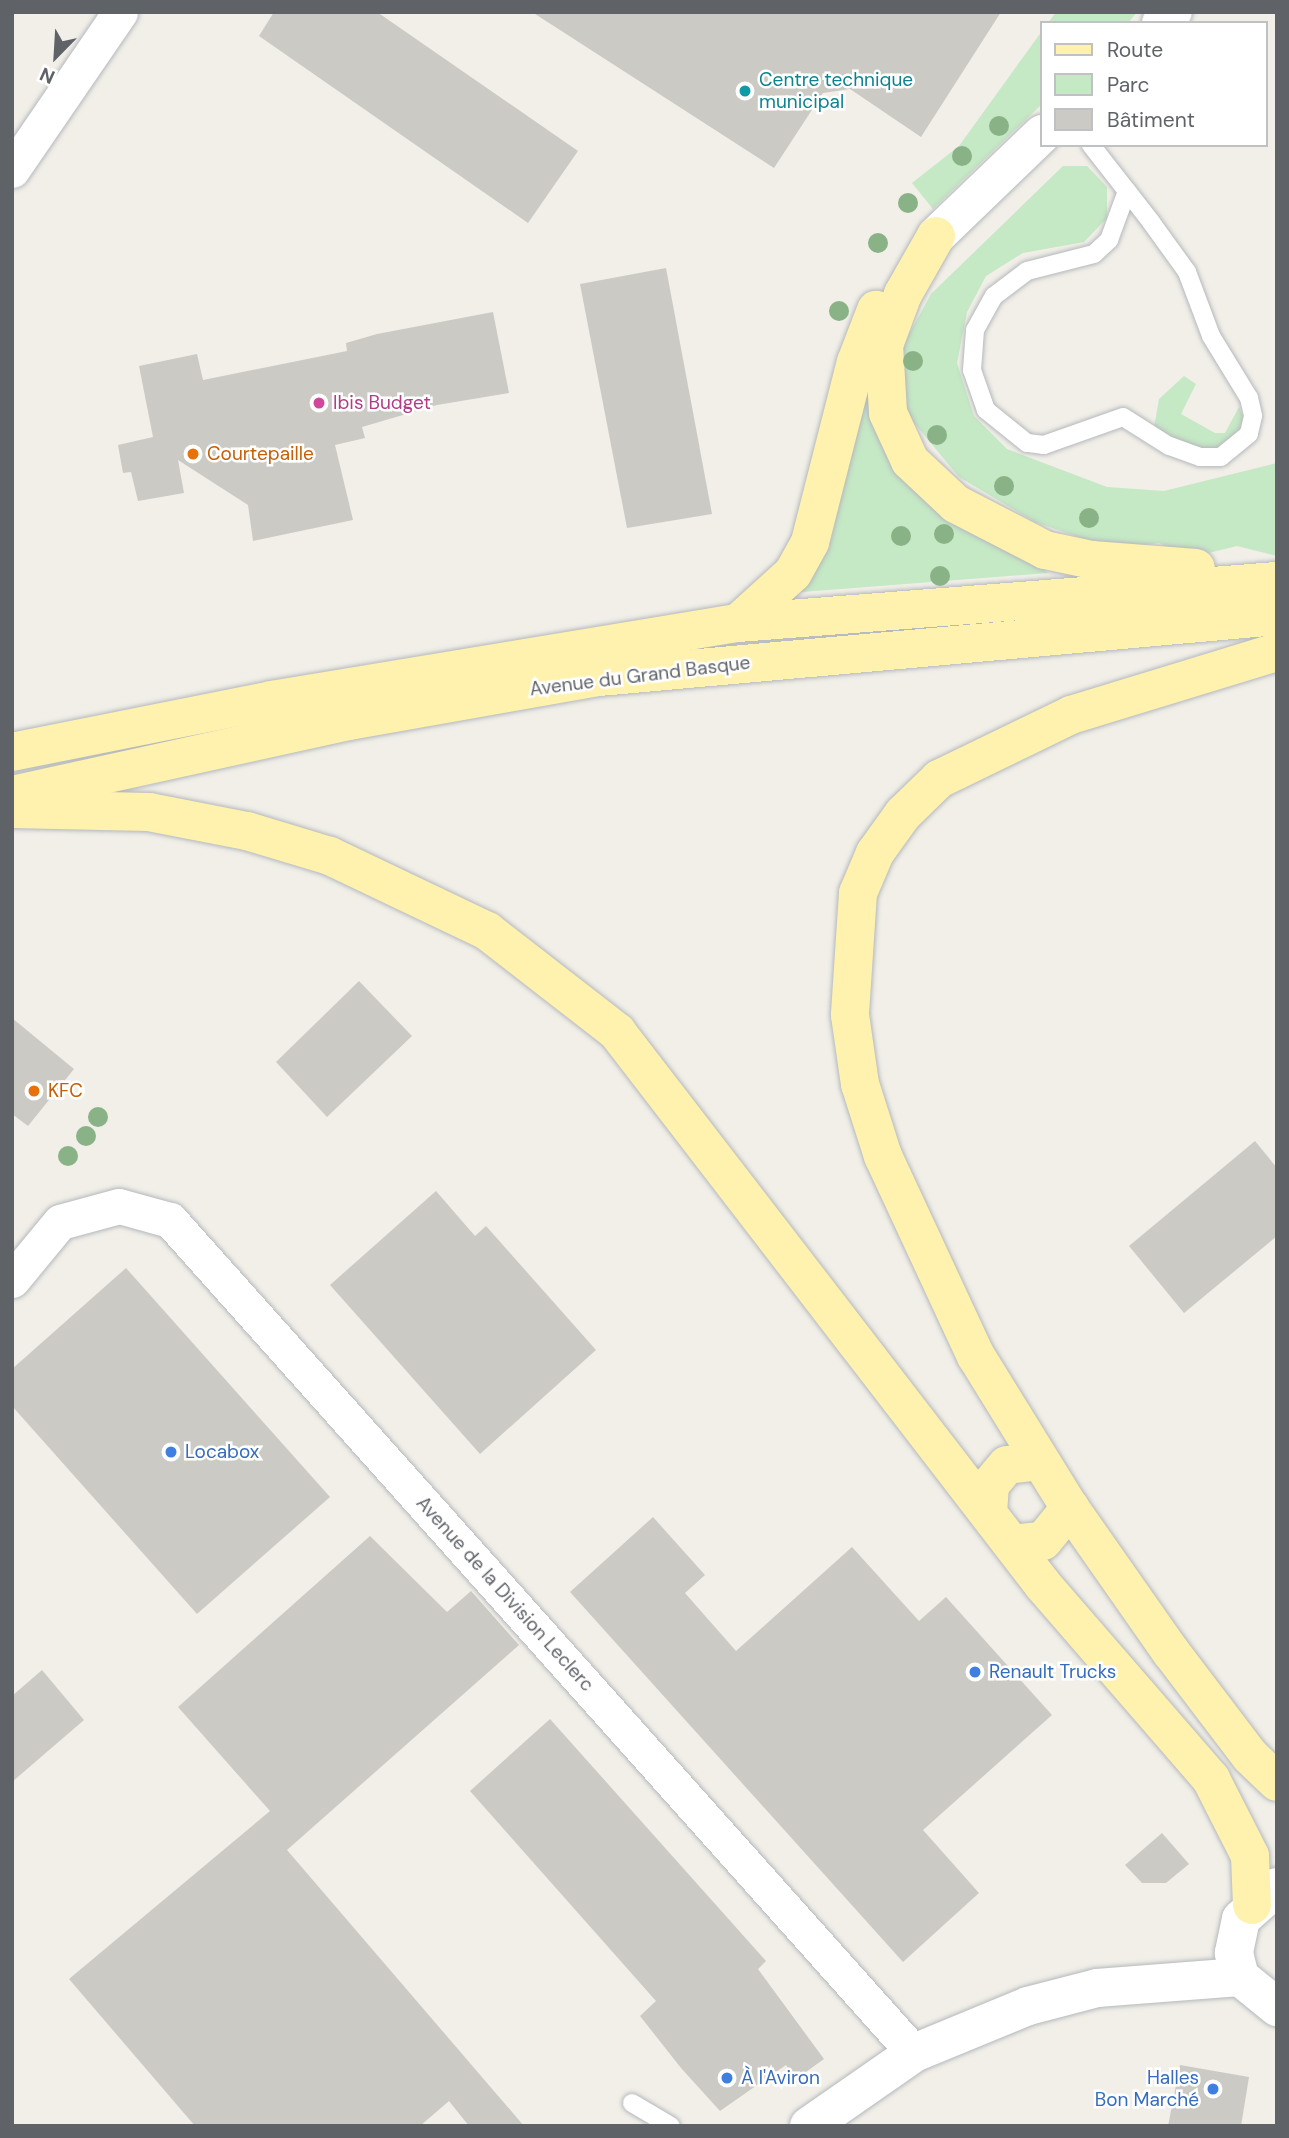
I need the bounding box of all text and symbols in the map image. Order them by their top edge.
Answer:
north arrow [21,21,91,91]
legend [1040,21,1268,147]
text: Route [1107,36,1163,64]
text: N [36,61,59,90]
place label: Centre technique municipal [759,69,913,113]
text: Parc [1107,71,1150,99]
marker: Centre technique municipal [737,83,753,99]
text: Bâtiment [1107,106,1195,134]
place label: Ibis Budget [333,392,431,414]
marker: Ibis Budget [311,395,327,411]
place label: Courtepaille [207,443,314,465]
marker: Courtepaille [185,446,201,462]
street label: Avenue du Grand Basque [528,651,752,701]
place label: KFC [48,1080,83,1102]
marker: KFC [26,1083,42,1099]
place label: Locabox [185,1441,259,1463]
marker: Locabox [163,1444,179,1460]
street label: Avenue de la Division Leclerc [411,1492,599,1696]
place label: Renault Trucks [989,1661,1116,1683]
marker: Renault Trucks [967,1664,983,1680]
place label: À l'Aviron [741,2067,820,2089]
place label: Halles Bon Marché [1095,2067,1199,2111]
marker: À l'Aviron [719,2070,735,2086]
marker: Halles Bon Marché [1205,2081,1221,2097]

